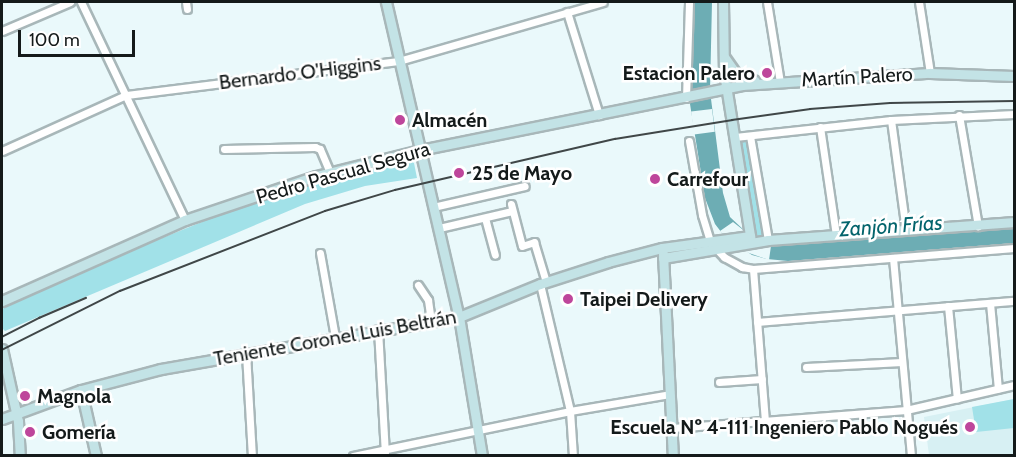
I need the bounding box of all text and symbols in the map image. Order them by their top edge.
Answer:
scale bar [21,18,138,56]
text: 100 m [29,29,80,51]
street label: Bernardo O'Higgins [218,51,382,95]
place label: Estacion Palero [623,61,755,85]
street label: Martín Palero [801,62,913,92]
marker: Estacion Palero [760,66,774,80]
place label: Almacén [412,108,487,132]
marker: Almacén [393,113,407,127]
street label: Pedro Pascual Segura [253,137,433,209]
place label: 25 de Mayo [472,161,572,185]
marker: 25 de Mayo [450,164,468,182]
place label: Carrefour [667,167,748,191]
marker: Carrefour [648,172,662,186]
water label: Zanjón Frías [839,210,943,242]
place label: Taipei Delivery [580,287,708,311]
marker: Taipei Delivery [561,292,575,306]
street label: Teniente Coronel Luis Beltrán [212,305,458,371]
place label: Magnola [37,384,111,408]
marker: Magnola [18,389,32,403]
place label: Escuela Nº 4-111 Ingeniero Pablo Nogués [610,415,958,439]
place label: Gomería [42,420,116,444]
marker: Escuela Nº 4-111 Ingeniero Pablo Nogués [963,420,977,434]
marker: Gomería [23,425,37,439]

